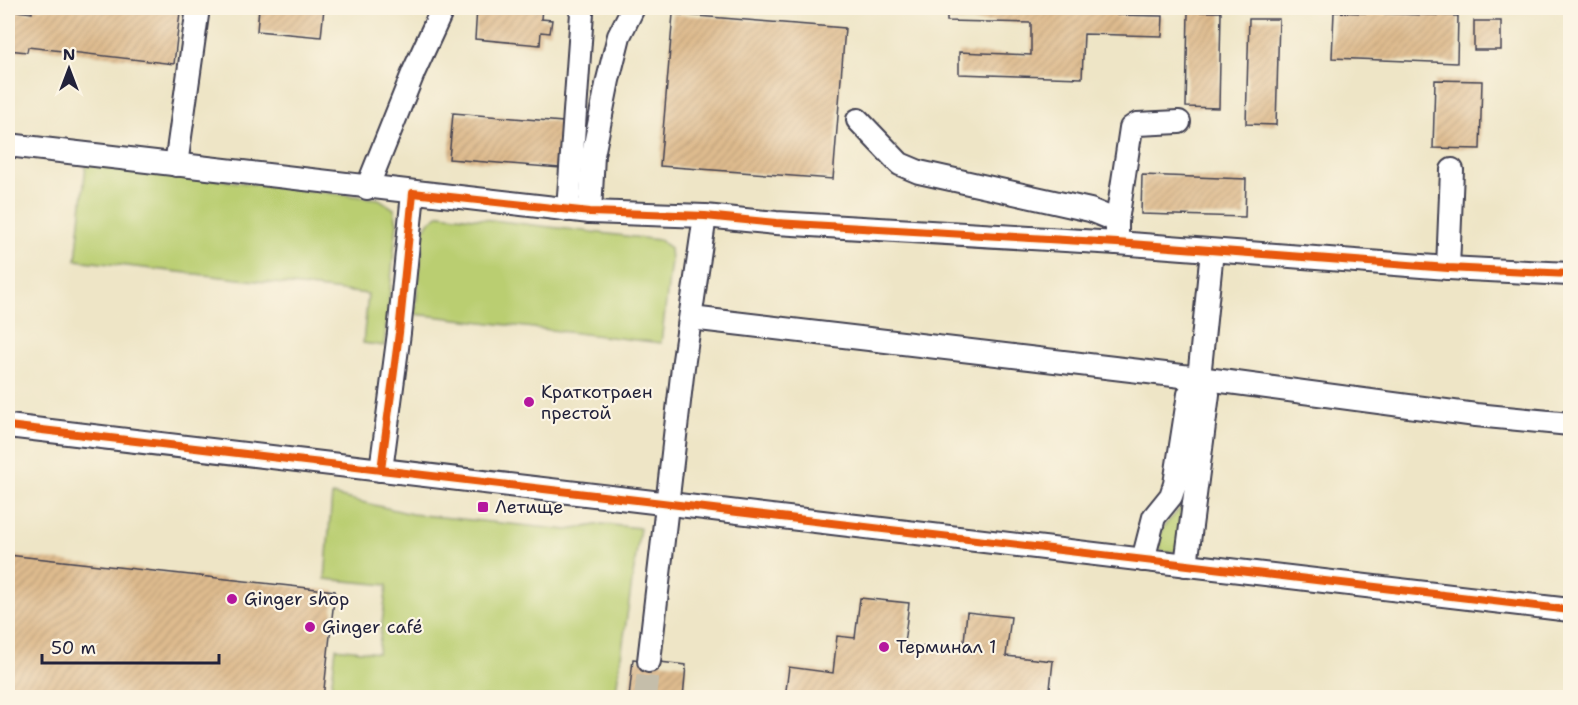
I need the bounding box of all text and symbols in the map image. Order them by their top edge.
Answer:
north arrow [39,39,99,99]
text: N [63,44,75,65]
place label: Краткотраен престой [541,380,652,425]
marker: Краткотраен престой [522,395,536,409]
place label: Летище [495,495,563,519]
marker: Летище [476,500,490,514]
place label: Ginger shop [244,587,349,611]
marker: Ginger shop [225,592,239,606]
place label: Ginger café [322,615,423,639]
marker: Ginger café [303,620,317,634]
scale bar [42,627,219,665]
place label: Терминал 1 [896,635,996,659]
text: 50 m [51,636,96,660]
marker: Терминал 1 [877,640,891,654]

